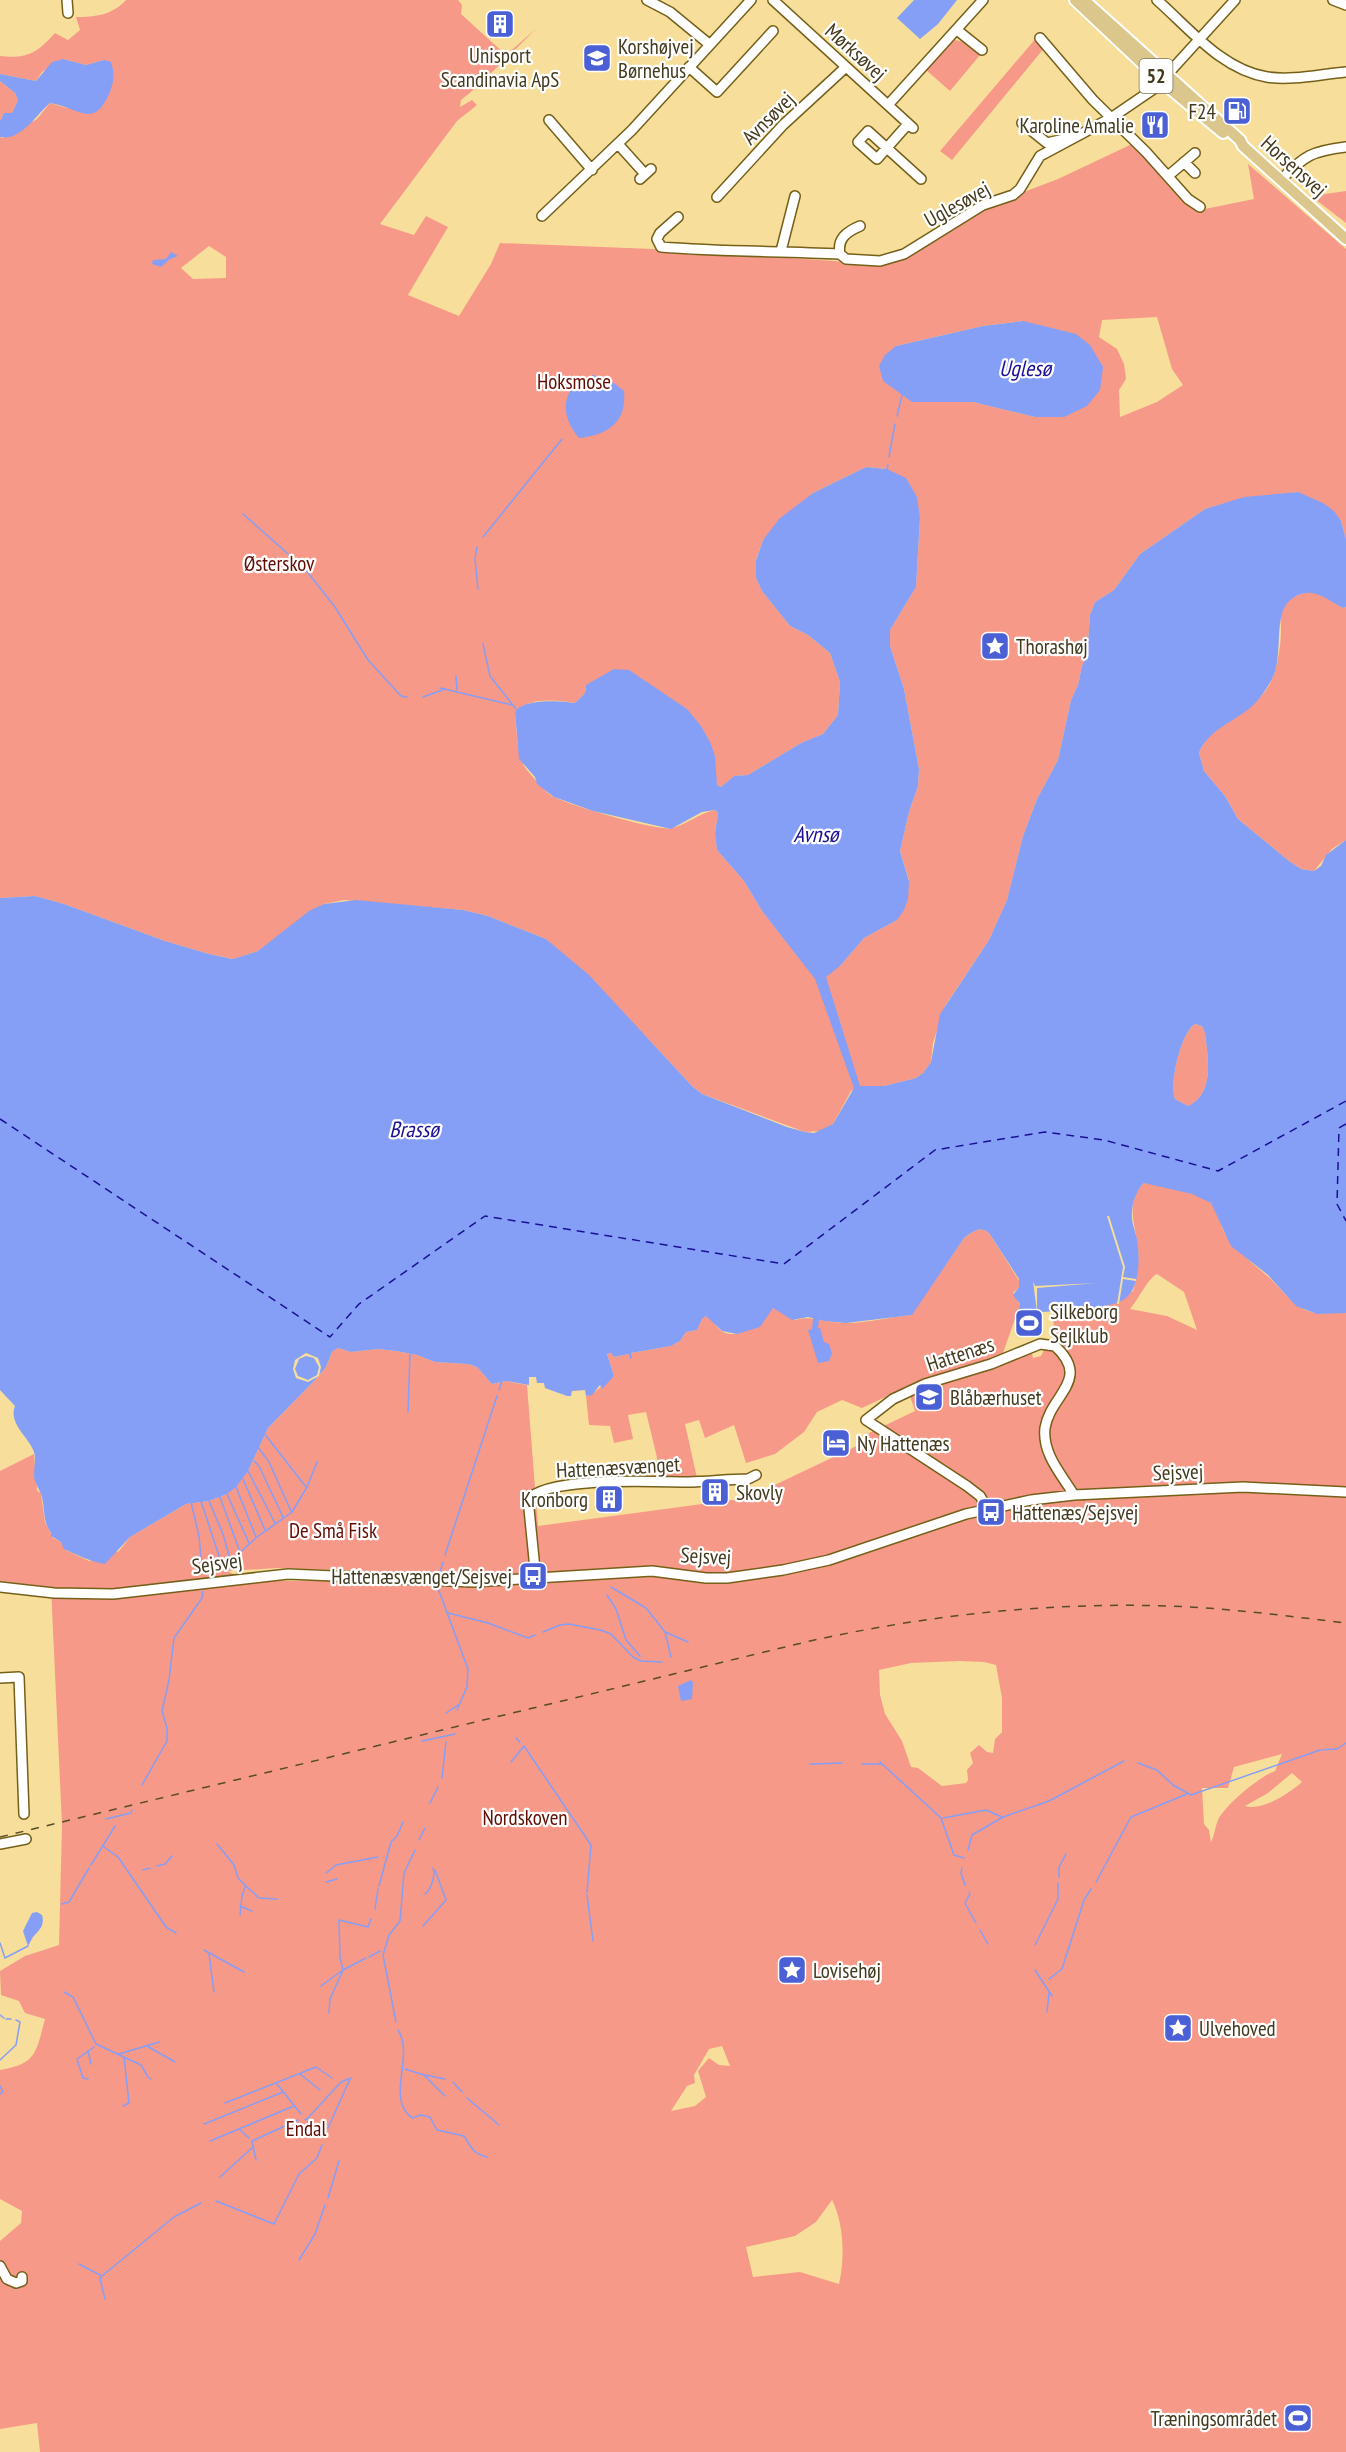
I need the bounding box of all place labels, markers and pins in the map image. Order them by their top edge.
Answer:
building icon: Unisport Scandinavia ApS [484,8,516,40]
place label: Korshøjvej Børnehus [618,33,694,84]
place label: Unisport Scandinavia ApS [441,42,559,93]
school or university icon: Korshøjvej Børnehus [581,42,613,74]
fuel station icon: F24 [1221,95,1253,127]
place label: F24 [1188,98,1217,125]
restaurant icon: Karoline Amalie [1139,109,1171,141]
place label: Karoline Amalie [1020,112,1134,139]
place icon: Thorashøj [979,630,1011,662]
place label: Thorashøj [1016,633,1088,660]
place label: Silkeborg Sejlklub [1050,1298,1118,1349]
sports icon: Silkeborg Sejlklub [1013,1307,1045,1339]
school or university icon: Blåbærhuset [913,1381,945,1413]
place label: Blåbærhuset [950,1384,1042,1411]
hotel icon: Ny Hattenæs [820,1427,852,1459]
place label: Ny Hattenæs [857,1430,950,1457]
building icon: Skovly [699,1476,731,1508]
place label: Skovly [736,1479,783,1506]
building icon: Kronborg [593,1483,625,1515]
place label: Kronborg [521,1486,588,1513]
bus stop icon: Hattenæs/Sejsvej [975,1496,1007,1528]
place label: Hattenæs/Sejsvej [1012,1499,1138,1526]
bus stop icon: Hattenæsvænget/Sejsvej [517,1560,549,1592]
place label: Hattenæsvænget/Sejsvej [331,1563,512,1590]
place icon: Lovisehøj [776,1954,808,1986]
place label: Lovisehøj [813,1957,881,1984]
place icon: Ulvehoved [1162,2012,1194,2044]
place label: Ulvehoved [1199,2015,1276,2042]
sports icon: Træningsområdet [1282,2402,1314,2434]
place label: Træningsområdet [1151,2405,1277,2432]

